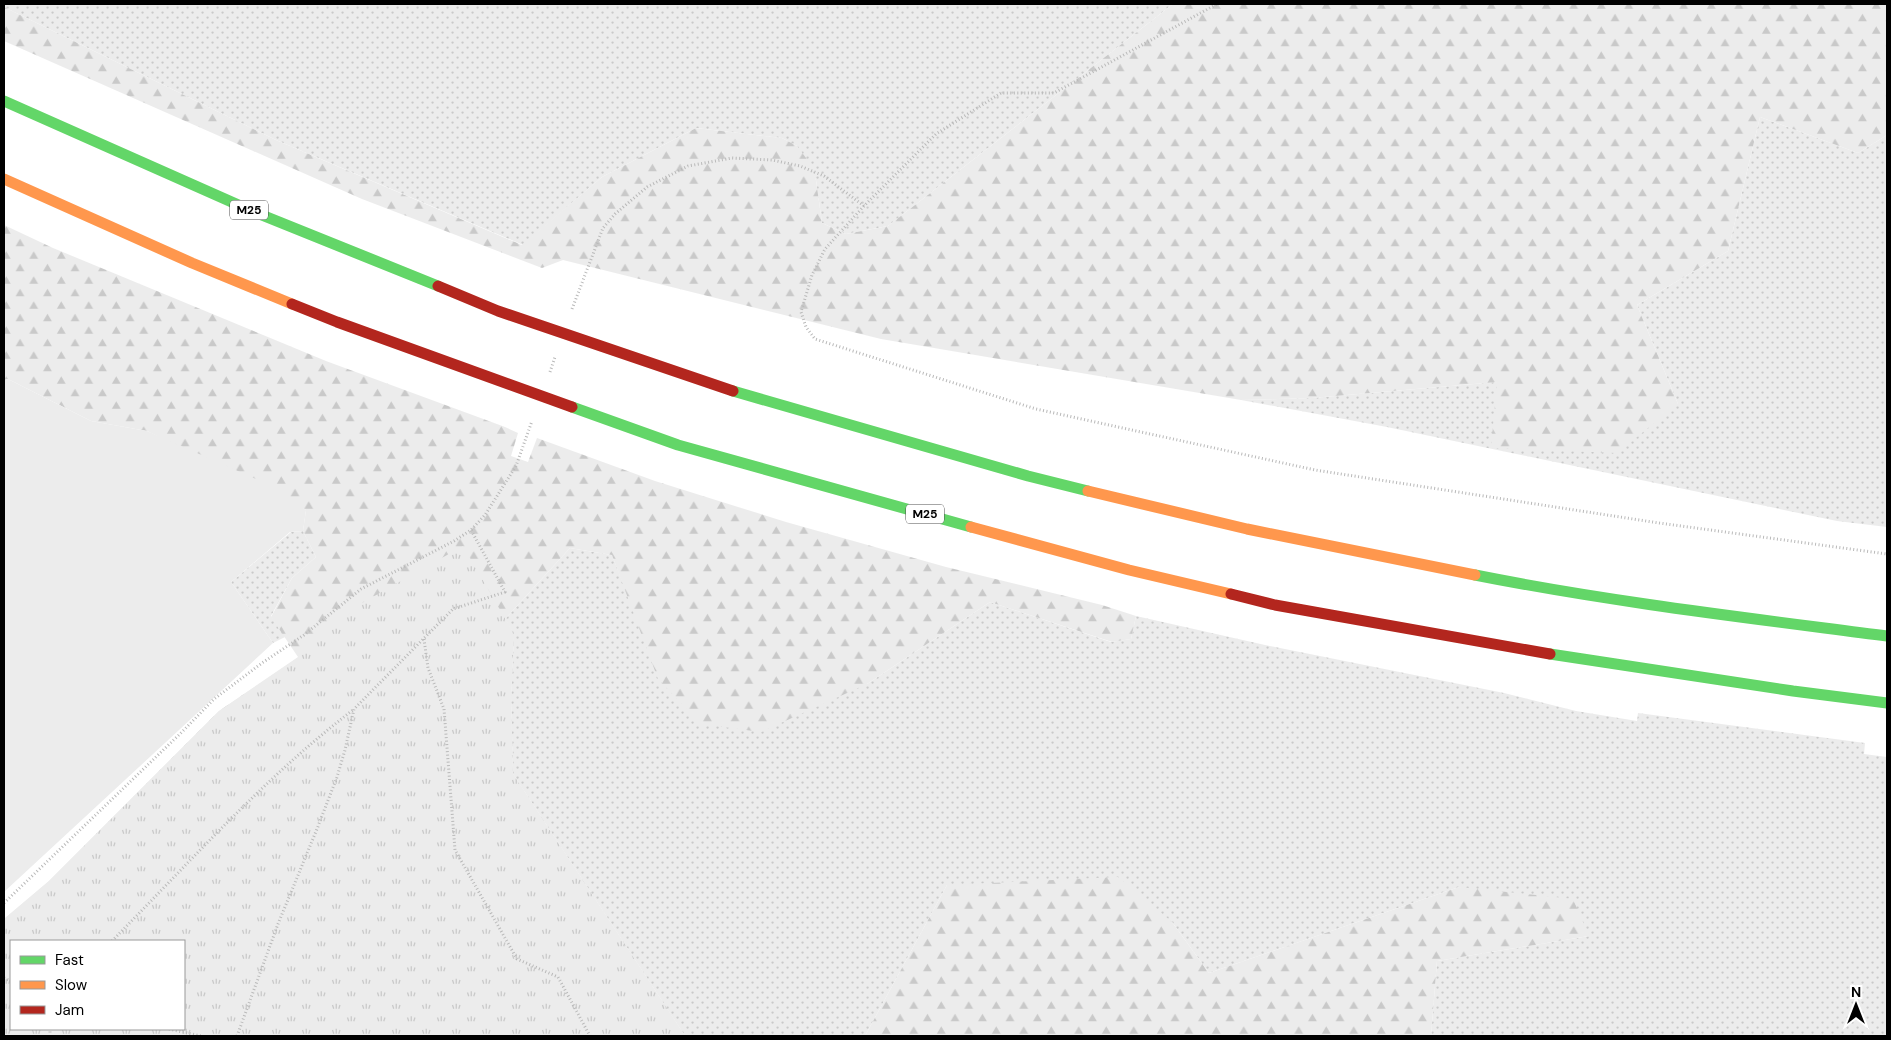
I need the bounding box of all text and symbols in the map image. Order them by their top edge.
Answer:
road number: M25 [230,200,268,220]
road number: M25 [906,504,944,524]
legend [10,940,185,1030]
text: Fast [55,950,84,970]
text: Slow [55,975,88,995]
north arrow [1831,980,1881,1030]
text: N [1851,983,1861,1001]
text: Jam [55,1000,84,1020]

